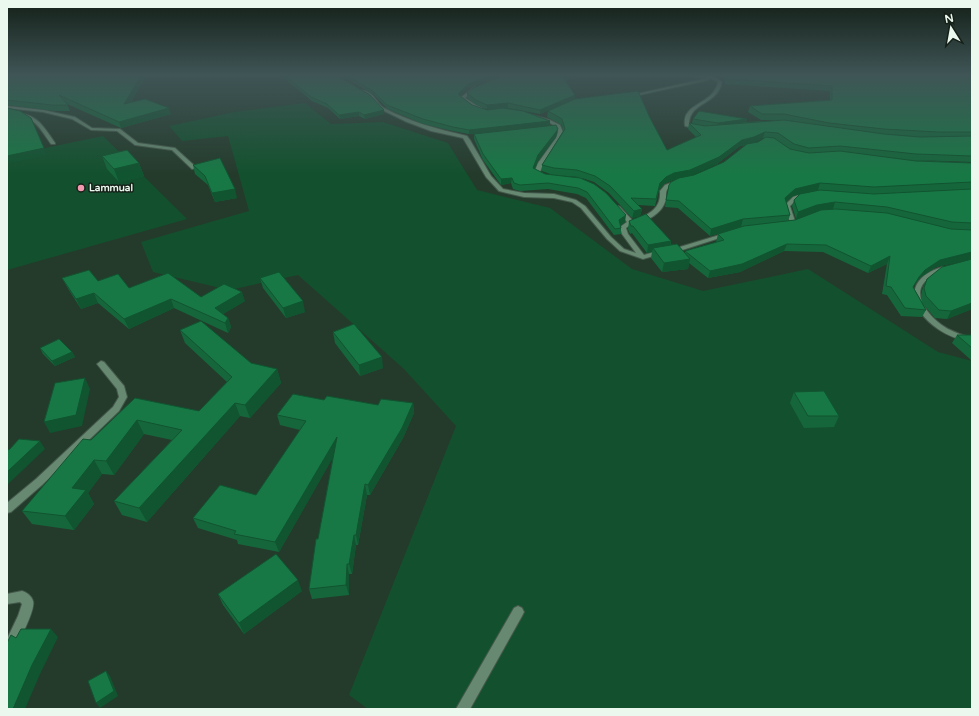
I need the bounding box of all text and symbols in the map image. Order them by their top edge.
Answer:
north arrow [931,8,971,48]
text: N [944,11,955,26]
place label: Lammual [89,182,133,194]
marker: Lammual [76,183,86,193]

